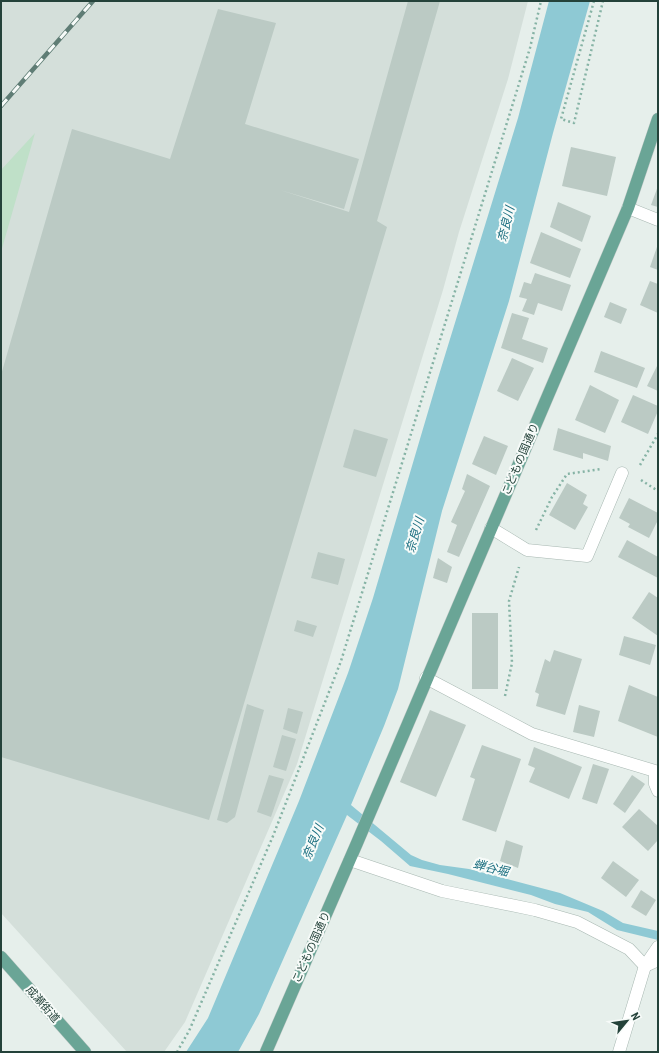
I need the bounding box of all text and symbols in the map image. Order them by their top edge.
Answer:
water label: 奈良川 [495,203,518,243]
street label: こどもの国通り [499,421,541,497]
water label: 奈良川 [403,514,428,554]
water label: 奈良川 [300,821,327,861]
water label: 蝉谷堀 [472,857,512,880]
street label: こどもの国通り [290,909,333,985]
street label: 成瀬街道 [23,983,62,1025]
north arrow [607,1001,647,1041]
text: N [628,1010,643,1023]

